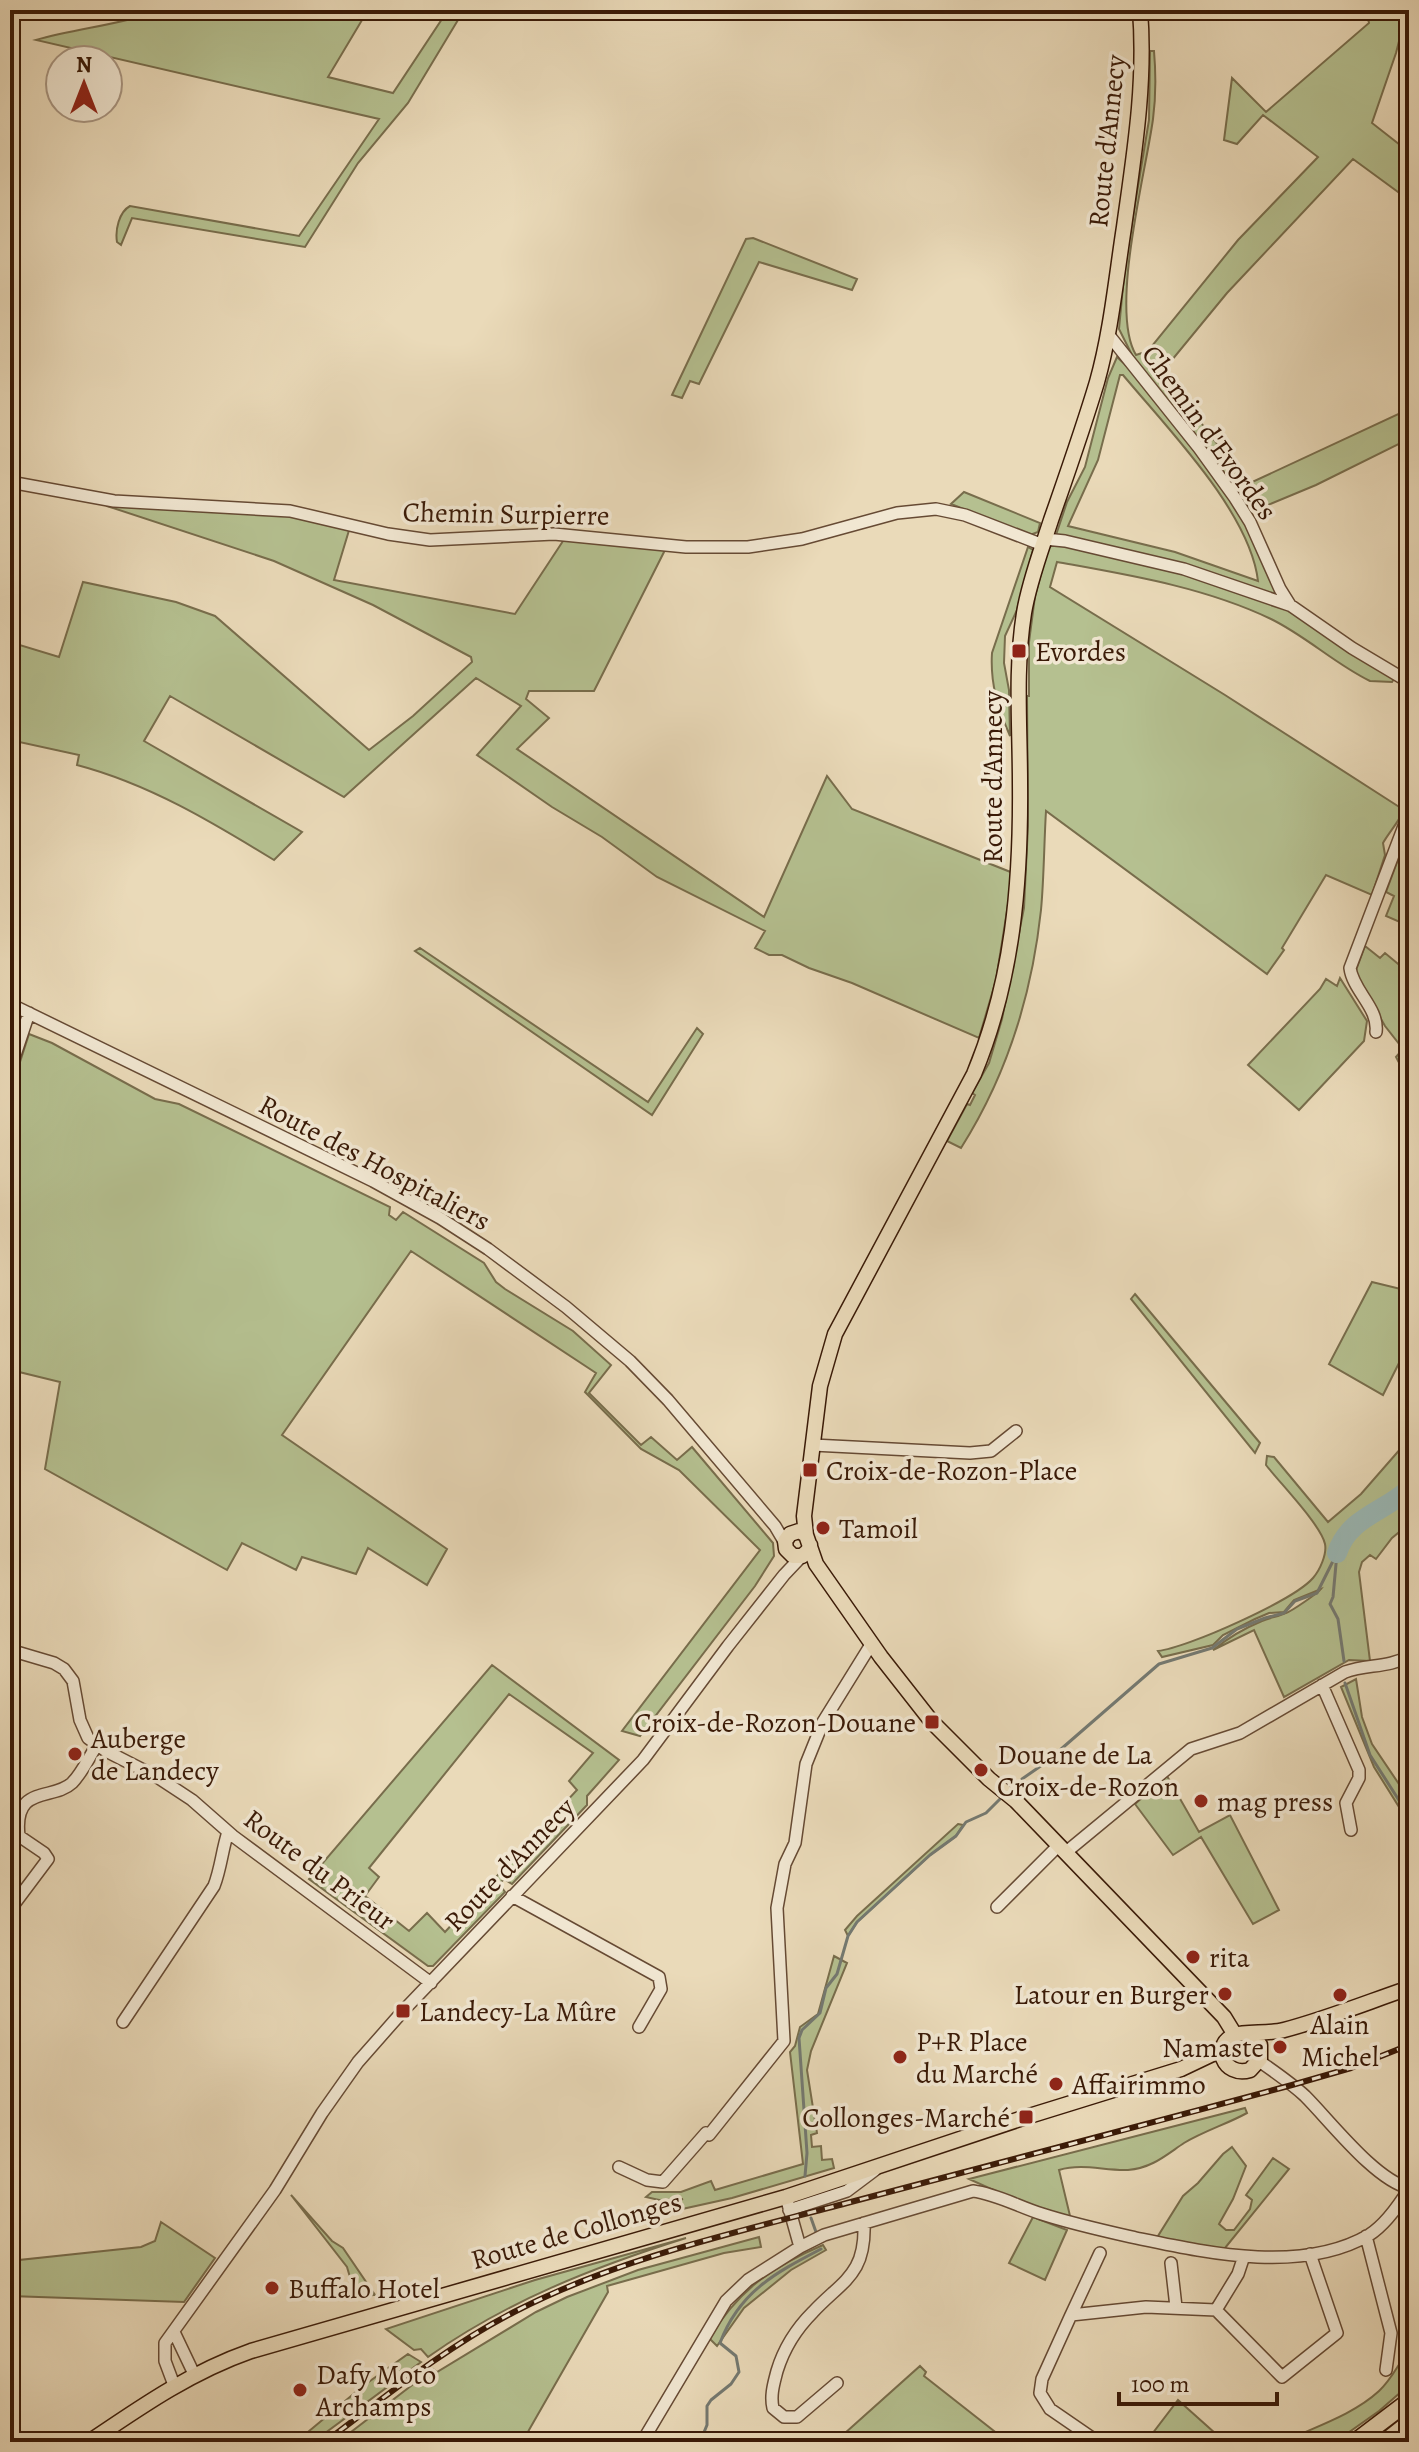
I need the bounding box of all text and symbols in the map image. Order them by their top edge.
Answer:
north arrow [44,44,124,124]
text: N [76,50,92,80]
street label: Route d'Annecy [1079,52,1135,229]
street label: Chemin d'Evordes [1133,337,1286,528]
street label: Chemin Surpierre [402,493,610,535]
place label: Evordes [1035,633,1126,671]
marker: Evordes [1010,642,1028,660]
street label: Route d'Annecy [974,690,1012,864]
street label: Route des Hospitaliers [252,1086,497,1240]
place label: Croix-de-Rozon-Place [826,1452,1077,1490]
marker: Croix-de-Rozon-Place [801,1461,819,1479]
place label: Tamoil [839,1510,918,1548]
marker: Tamoil [814,1519,832,1537]
place label: Croix-de-Rozon-Douane [634,1704,916,1742]
marker: Croix-de-Rozon-Douane [923,1713,941,1731]
place label: Auberge de Landecy [90,1720,219,1790]
place label: Douane de La Croix-de-Rozon [997,1736,1179,1806]
marker: Auberge de Landecy [66,1745,84,1763]
marker: Douane de La Croix-de-Rozon [972,1761,990,1779]
place label: mag press [1217,1783,1333,1821]
street label: Route d'Annecy [436,1789,584,1940]
marker: mag press [1192,1792,1210,1810]
street label: Route du Prieur [236,1800,403,1939]
place label: rita [1209,1939,1250,1977]
marker: rita [1184,1948,1202,1966]
place label: Latour en Burger [1014,1976,1209,2014]
marker: Latour en Burger [1216,1985,1234,2003]
marker: Alain Michel [1331,1986,1349,2004]
place label: Landecy-La Mûre [419,1993,617,2031]
marker: Landecy-La Mûre [394,2002,412,2020]
place label: Alain Michel [1301,2006,1379,2076]
place label: P+R Place du Marché [916,2023,1038,2093]
place label: Namaste [1162,2029,1264,2067]
marker: Namaste [1271,2038,1289,2056]
marker: P+R Place du Marché [891,2048,909,2066]
place label: Affairimmo [1071,2066,1206,2104]
marker: Affairimmo [1047,2075,1065,2093]
place label: Collonges-Marché [802,2099,1010,2137]
marker: Collonges-Marché [1017,2108,1035,2126]
street label: Route de Collonges [466,2183,686,2279]
place label: Buffalo Hotel [288,2270,440,2308]
marker: Buffalo Hotel [263,2279,281,2297]
place label: Dafy Moto Archamps [315,2356,436,2426]
scale bar [1119,2356,1277,2406]
text: 100 m [1131,2368,1190,2400]
marker: Dafy Moto Archamps [291,2381,309,2399]

